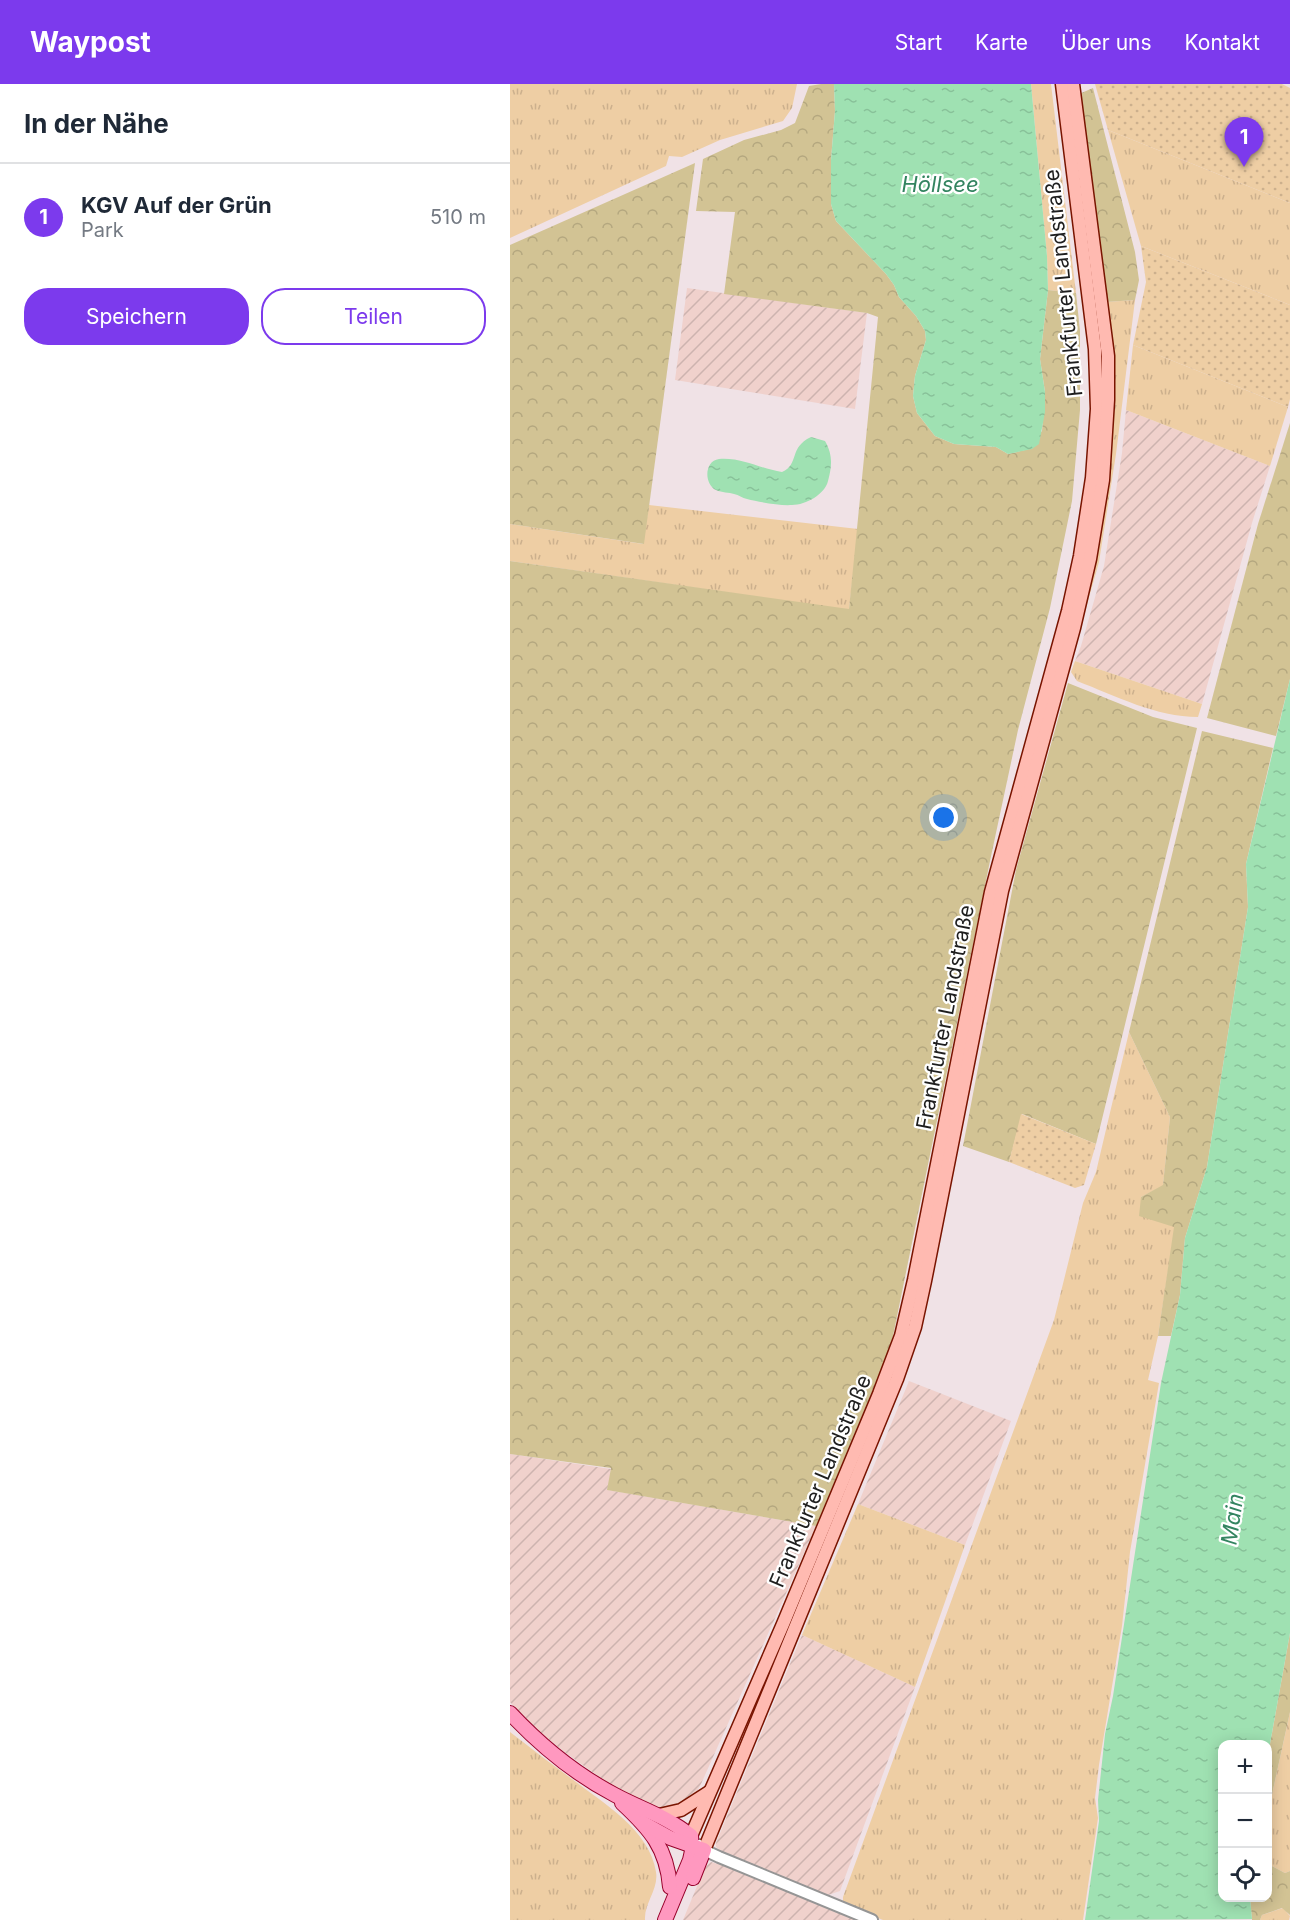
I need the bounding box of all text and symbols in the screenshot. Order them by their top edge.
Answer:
text: Waypost [30,25,151,59]
text: Start [895,30,942,55]
text: Karte [975,30,1028,55]
text: Über uns [1061,30,1152,55]
text: Kontakt [1185,30,1260,55]
text: In der Nähe [24,108,169,139]
pin: 1 [1224,118,1264,167]
street label: Frankfurter Landstraße [1039,168,1087,398]
water label: Höllsee [901,171,979,197]
text: KGV Auf der Grün [81,192,272,218]
text: 1 [39,205,48,229]
text: 510 m [430,205,486,229]
text: Park [81,218,124,242]
button: Speichern [24,288,249,345]
button: Teilen [261,288,486,345]
your location [929,803,958,832]
street label: Frankfurter Landstraße [911,903,979,1131]
street label: Frankfurter Landstraße [764,1371,876,1591]
water label: Main [1216,1492,1248,1546]
map controls [1218,1740,1272,1902]
button: + [1218,1740,1272,1794]
button: − [1218,1794,1272,1848]
button: locate [1218,1848,1272,1902]

